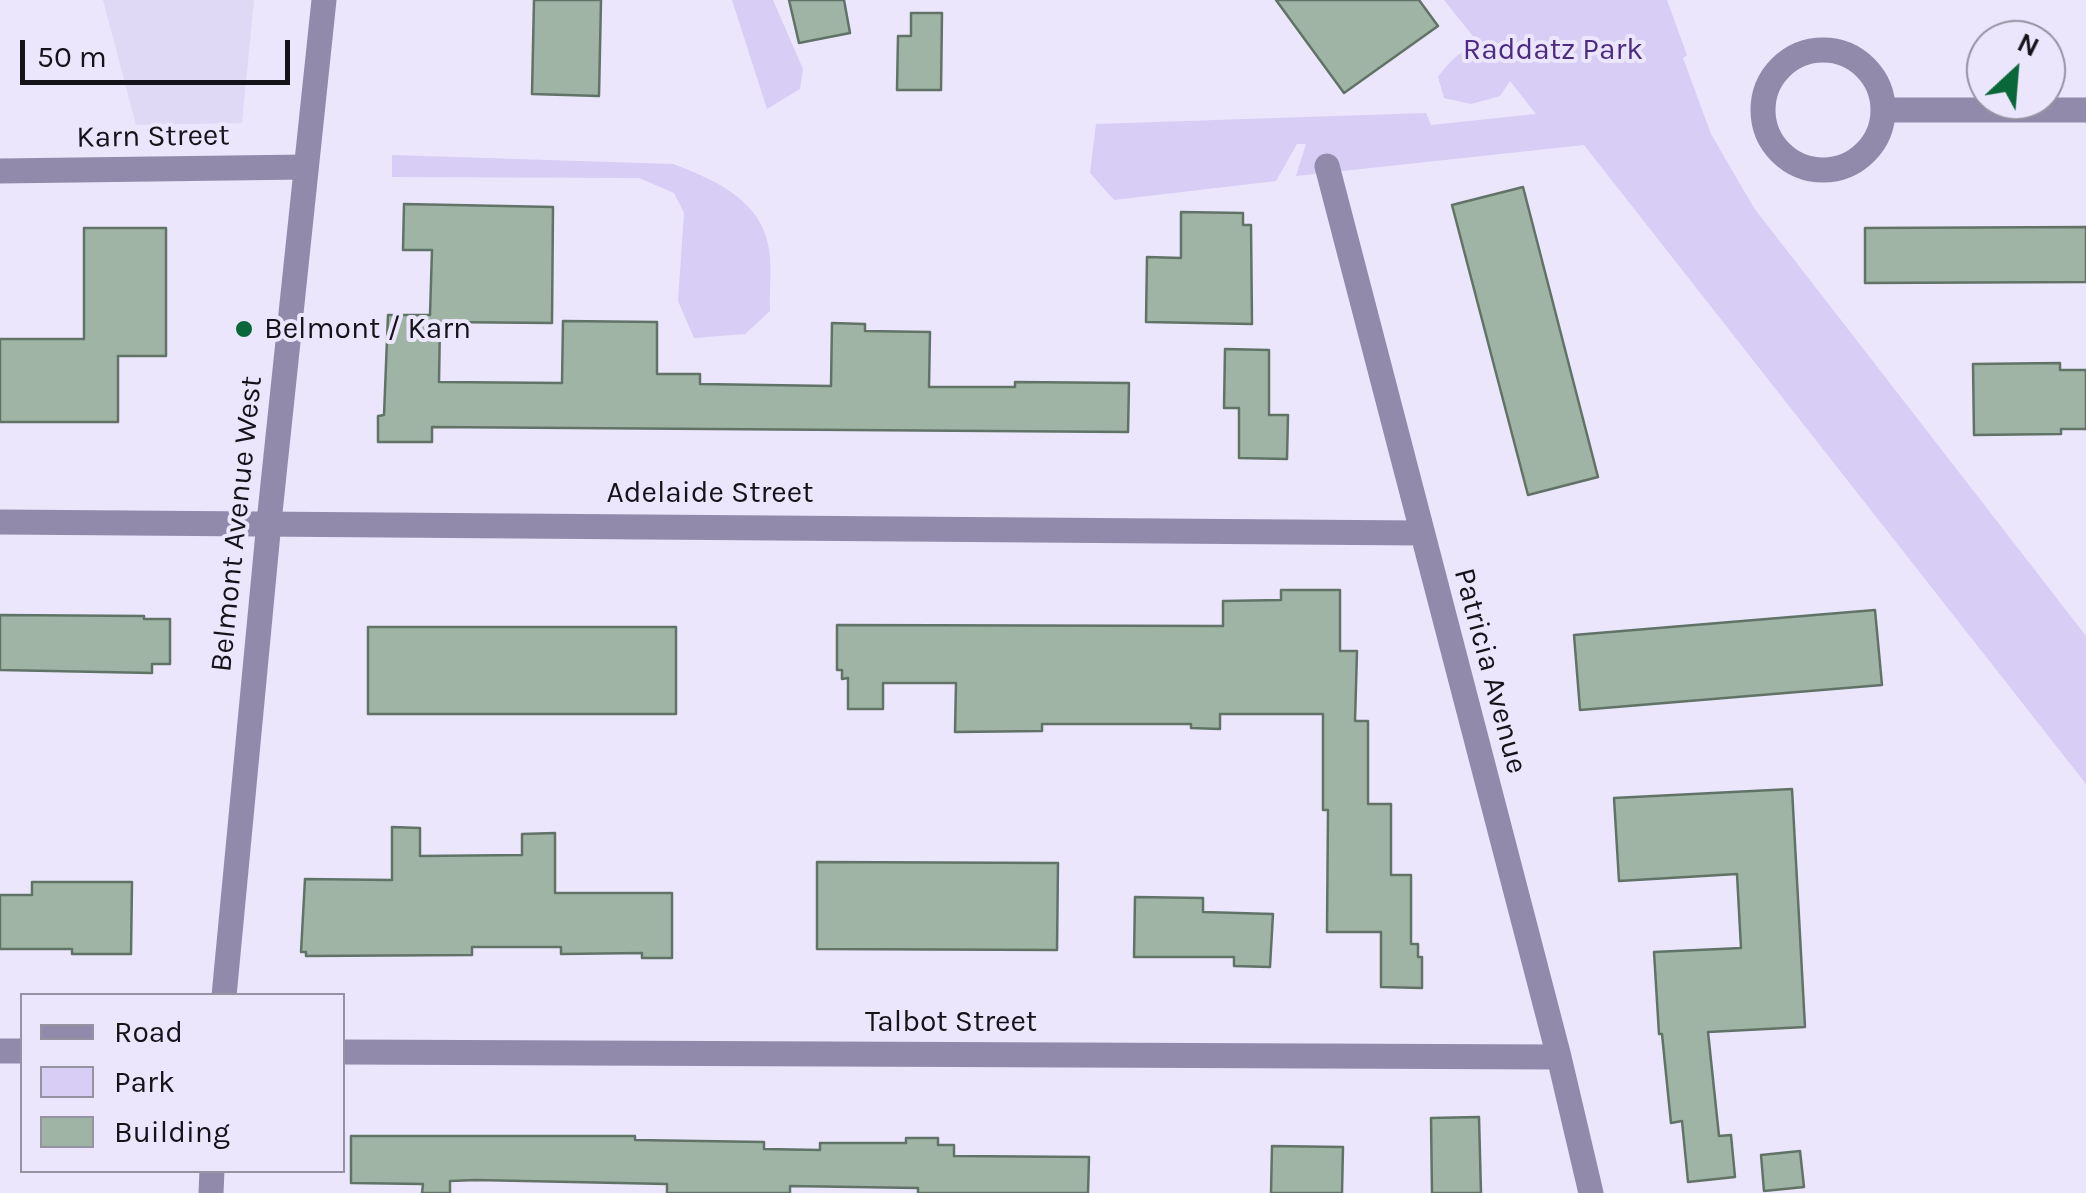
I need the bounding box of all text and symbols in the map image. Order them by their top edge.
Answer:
scale bar [25,20,295,82]
north arrow [1966,20,2066,120]
text: N [2012,25,2045,64]
park label: Raddatz Park [1463,32,1643,68]
text: 50 m [37,39,107,75]
street label: Karn Street [76,118,230,156]
place label: Belmont / Karn [264,311,471,347]
marker: Belmont / Karn [233,318,255,340]
street label: Belmont Avenue West [204,374,270,674]
street label: Adelaide Street [607,475,813,511]
street label: Patricia Avenue [1445,564,1535,778]
legend [20,993,345,1173]
street label: Talbot Street [865,1004,1037,1040]
text: Road [114,1014,183,1050]
text: Park [114,1064,175,1100]
text: Building [114,1114,230,1150]

